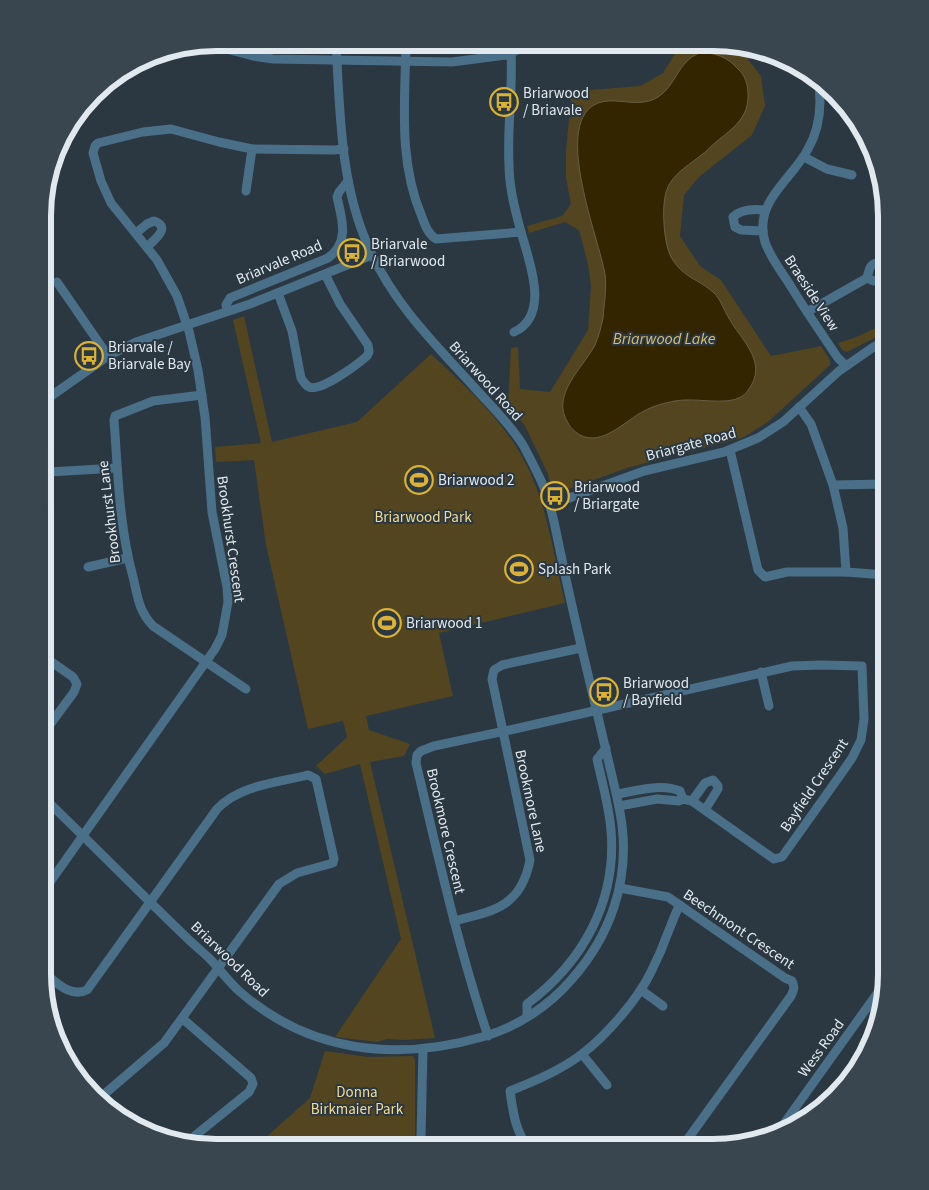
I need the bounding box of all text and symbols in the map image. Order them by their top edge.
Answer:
place label: Briarwood / Briavale [523,83,589,121]
bus stop icon: Briarwood / Briavale [489,87,519,117]
place label: Briarvale / Briarwood [371,234,445,272]
street label: Briarvale Road [233,235,325,290]
bus stop icon: Briarvale / Briarwood [337,238,367,268]
street label: Braeside View [779,251,844,336]
water label: Briarwood Lake [613,328,716,350]
place label: Briarvale / Briarvale Bay [108,337,191,375]
street label: Briarwood Road [444,337,527,426]
bus stop icon: Briarvale / Briarvale Bay [74,341,104,371]
street label: Briargate Road [644,422,739,467]
street label: Brookhurst Lane [93,459,126,565]
sports icon: Briarwood 2 [404,465,434,495]
place label: Briarwood 2 [438,470,515,491]
street label: Brookhurst Crescent [211,474,250,604]
place label: Briarwood / Briargate [574,477,640,515]
bus stop icon: Briarwood / Briargate [540,481,570,511]
park label: Briarwood Park [374,507,472,528]
sports icon: Splash Park [504,554,534,584]
place label: Splash Park [538,559,612,580]
sports icon: Briarwood 1 [372,608,402,638]
place label: Briarwood 1 [406,613,483,634]
place label: Briarwood / Bayfield [623,673,689,711]
bus stop icon: Briarwood / Bayfield [589,677,619,707]
street label: Bayfield Crescent [775,734,853,836]
street label: Brookmore Lane [509,748,552,854]
street label: Brookmore Crescent [421,766,470,896]
street label: Beechmont Crescent [679,884,799,975]
street label: Briarwood Road [186,917,273,1002]
street label: Wess Road [793,1015,850,1082]
park label: Donna Birkmaier Park [311,1082,404,1120]

